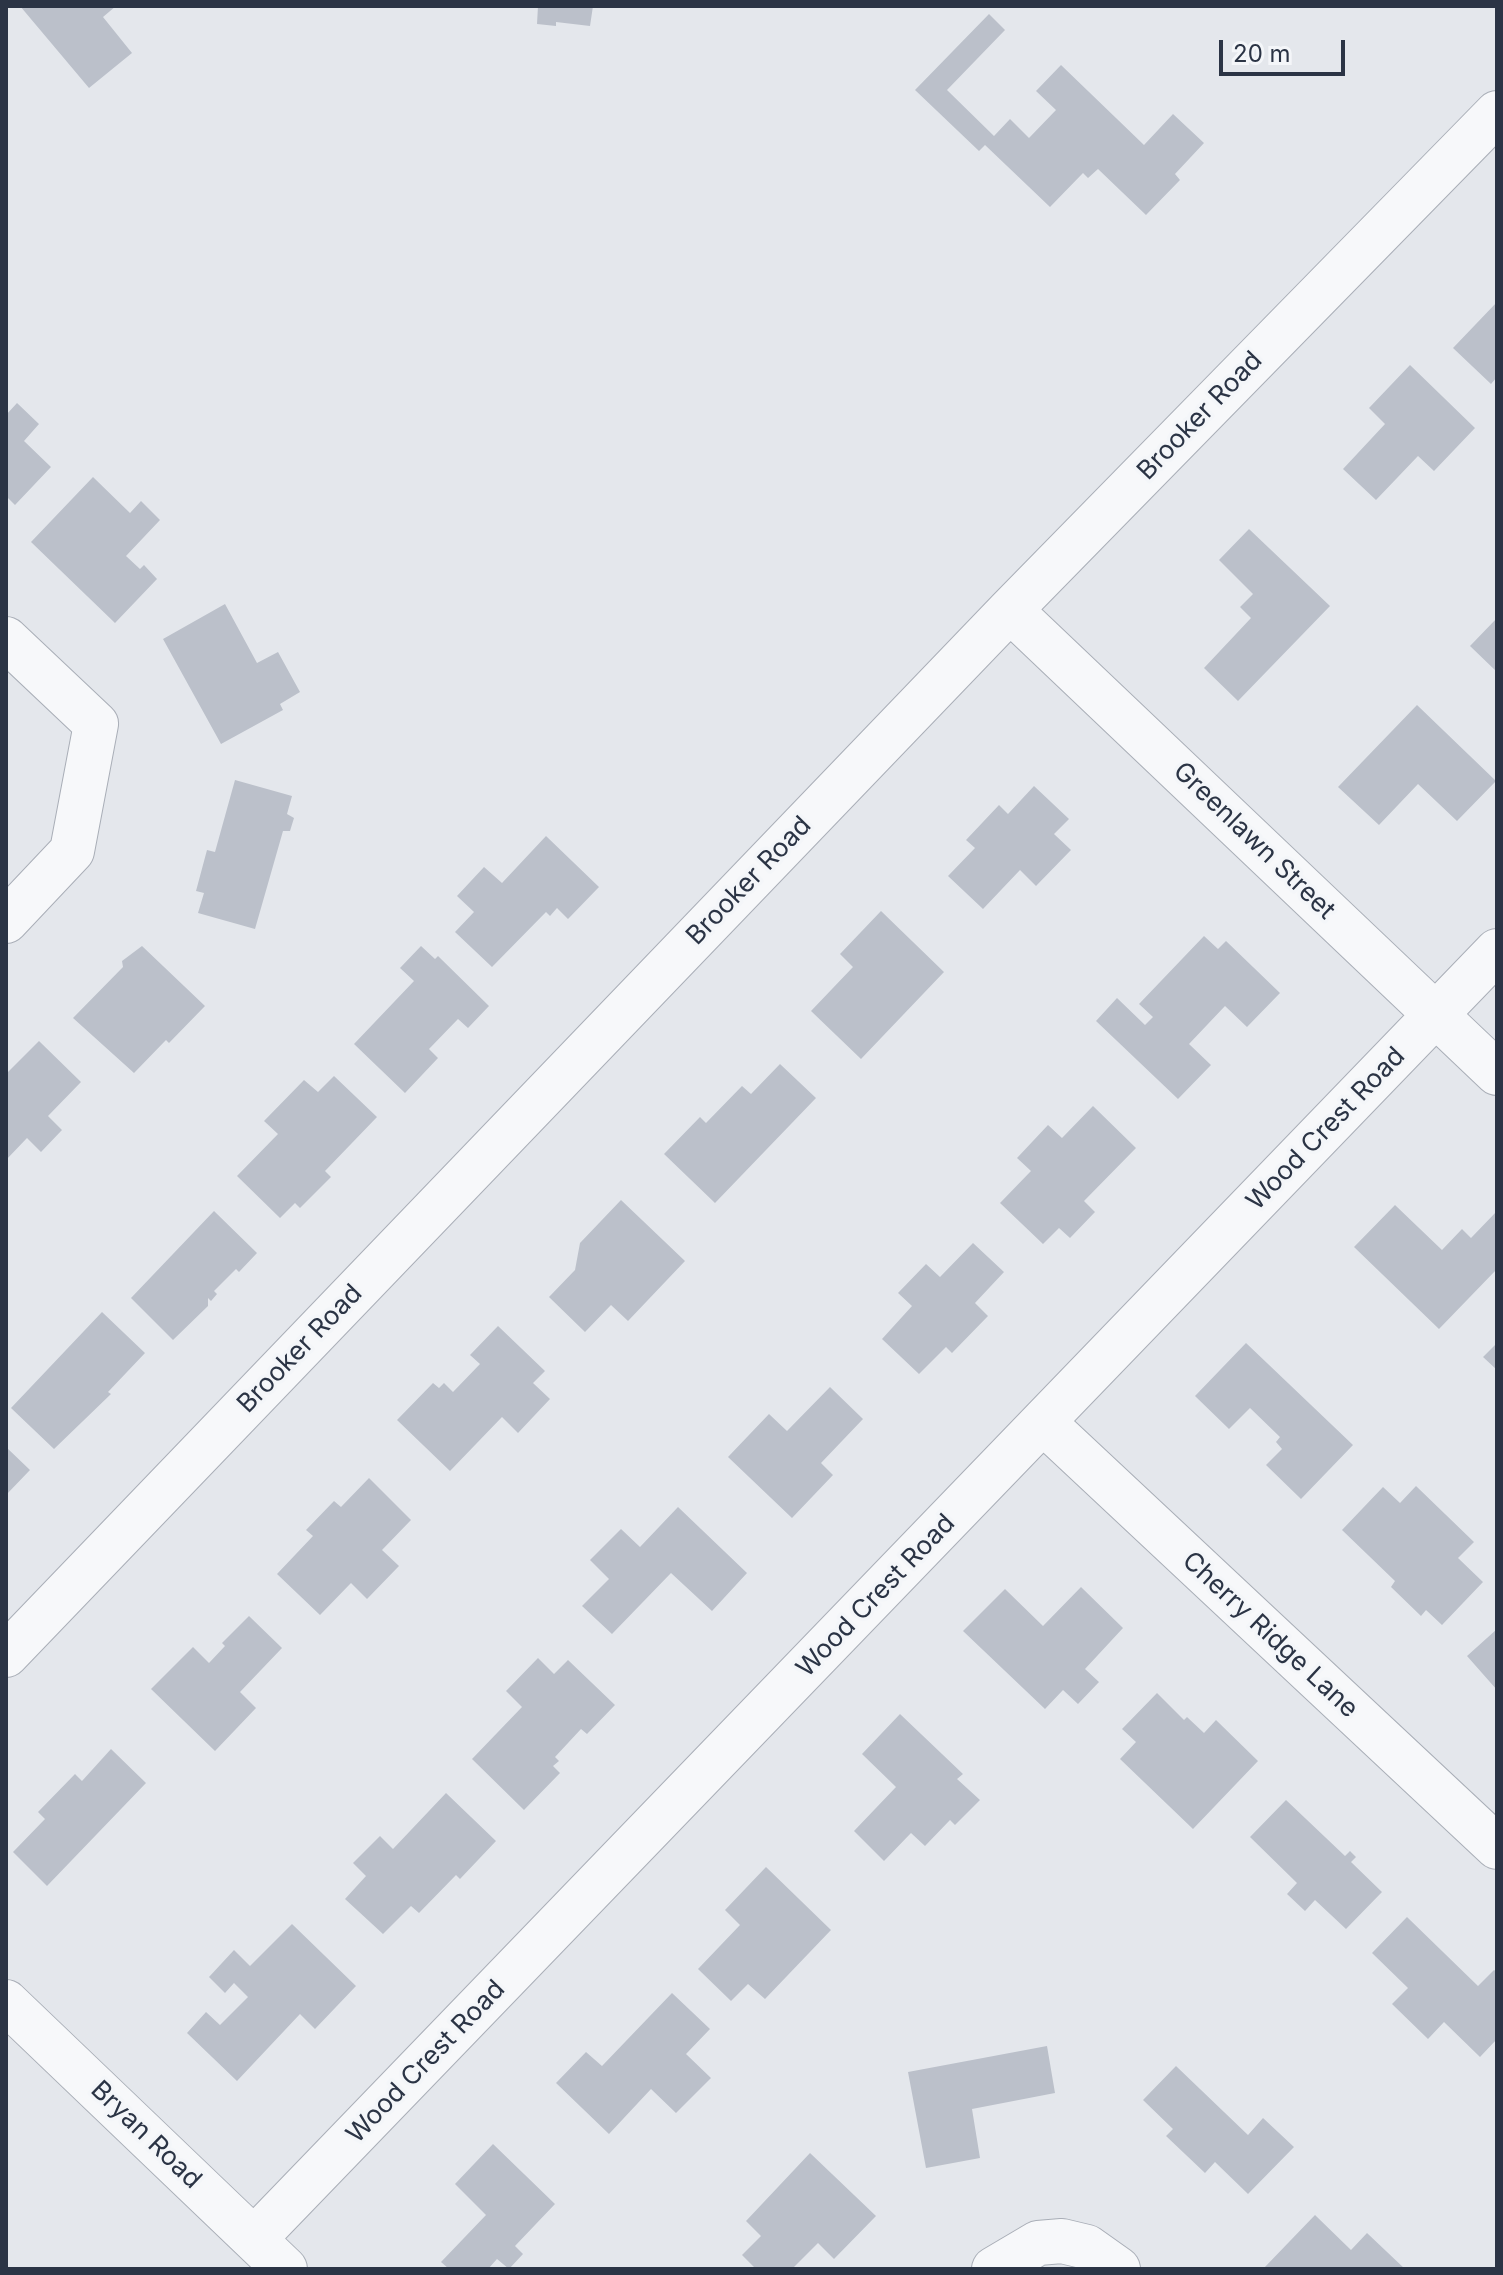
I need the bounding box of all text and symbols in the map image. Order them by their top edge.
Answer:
scale bar [1223,24,1349,74]
text: 20 m [1233,39,1291,68]
street label: Brooker Road [1131,345,1269,487]
street label: Greenlawn Street [1167,756,1341,926]
street label: Brooker Road [680,810,818,952]
street label: Wood Crest Road [1240,1041,1412,1217]
street label: Brooker Road [231,1278,369,1420]
street label: Wood Crest Road [790,1508,962,1684]
street label: Cherry Ridge Lane [1176,1545,1364,1725]
street label: Wood Crest Road [340,1974,512,2150]
street label: Bryan Road [84,2075,208,2195]

